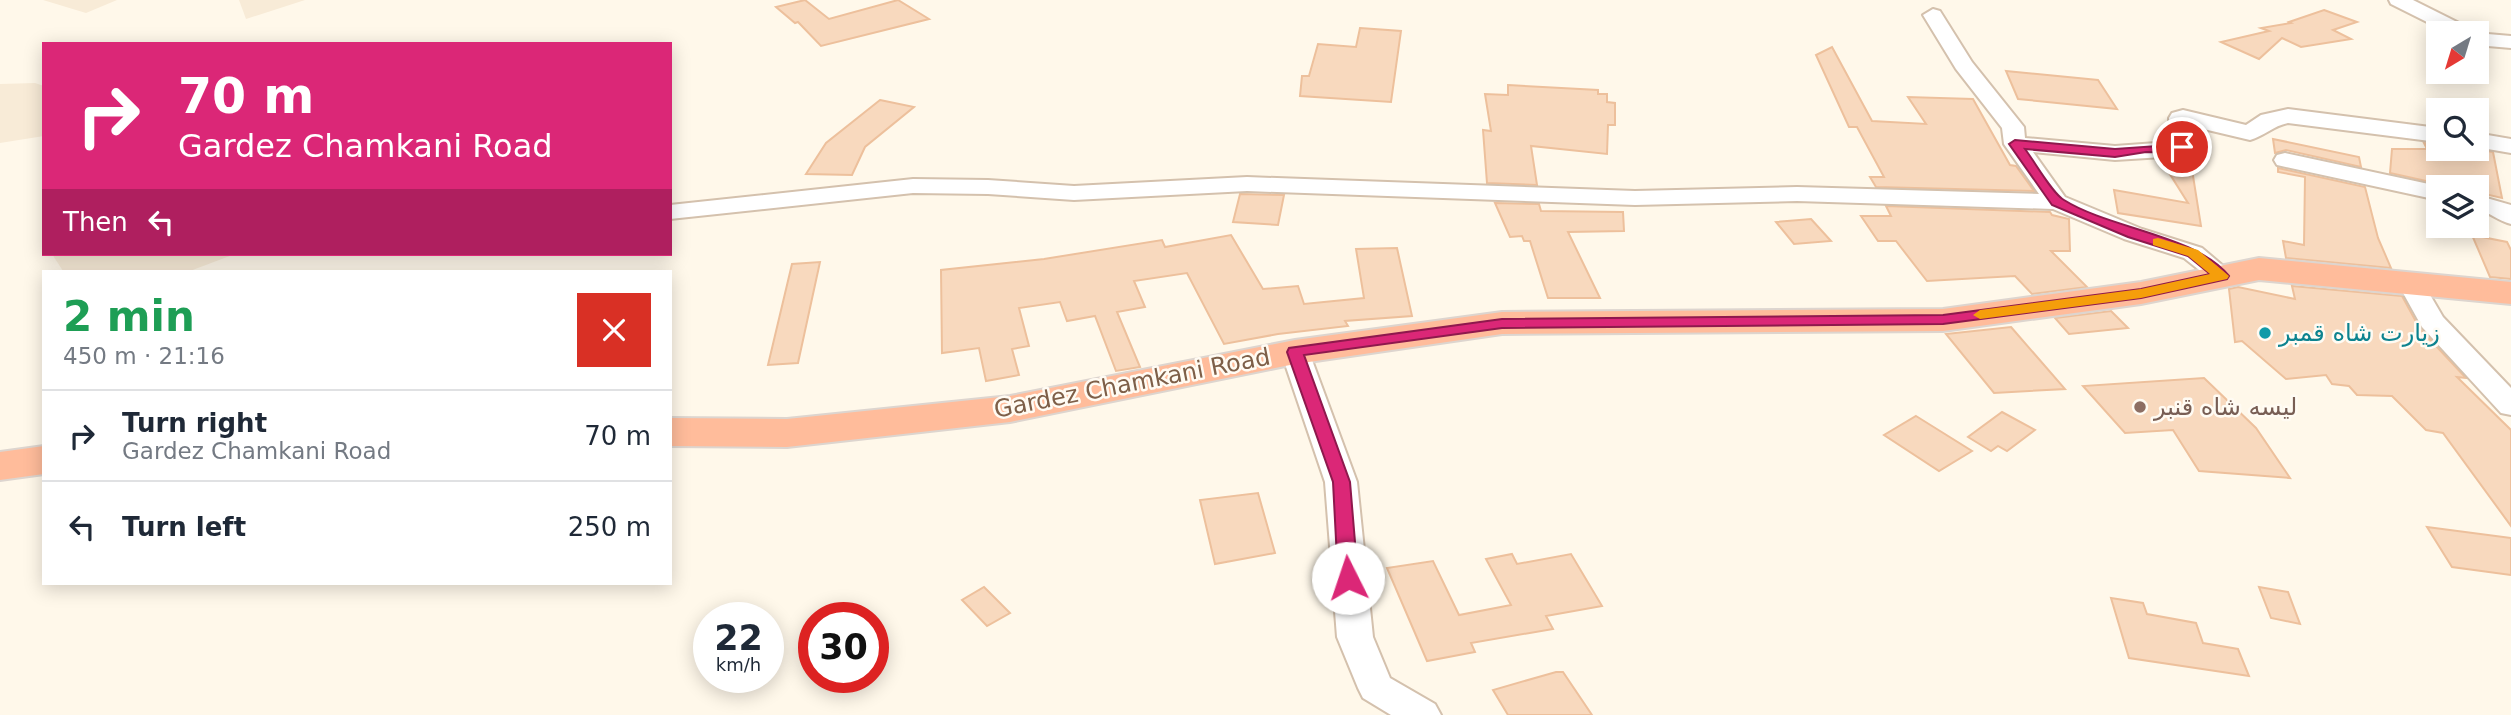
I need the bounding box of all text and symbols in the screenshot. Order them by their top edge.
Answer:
north arrow [2426,21,2488,84]
map controls [2426,21,2489,238]
text: 70 m [178,68,314,125]
icon: right [63,70,154,161]
button: search [2426,98,2489,161]
pin [2152,117,2212,177]
text: Gardez Chamkani Road [178,127,553,165]
icon: arrive [2163,128,2201,166]
button: layers [2426,175,2489,238]
icon: left [142,203,180,241]
text: Then [63,207,128,237]
text: 2 min [63,292,195,341]
button: close [577,293,651,367]
place label: زیارت شاه قمبر [2278,319,2440,347]
marker: زیارت شاه قمبر [2257,325,2273,341]
street label: Gardez Chamkani Road [991,342,1273,424]
text: 450 m · 21:16 [63,343,225,369]
place label: لیسه شاه قنبر [2153,393,2297,421]
marker: لیسه شاه قنبر [2132,399,2148,415]
text: Turn right [122,408,267,438]
icon: right [63,417,101,455]
text: 70 m [584,421,651,451]
text: Gardez Chamkani Road [122,438,391,464]
icon: left [63,508,101,546]
text: Turn left [122,512,246,542]
text: 250 m [568,512,651,542]
position arrow [1311,541,1385,615]
speed limit sign: 30 [798,602,889,693]
text: 22 [714,618,763,658]
text: km/h [716,654,761,675]

